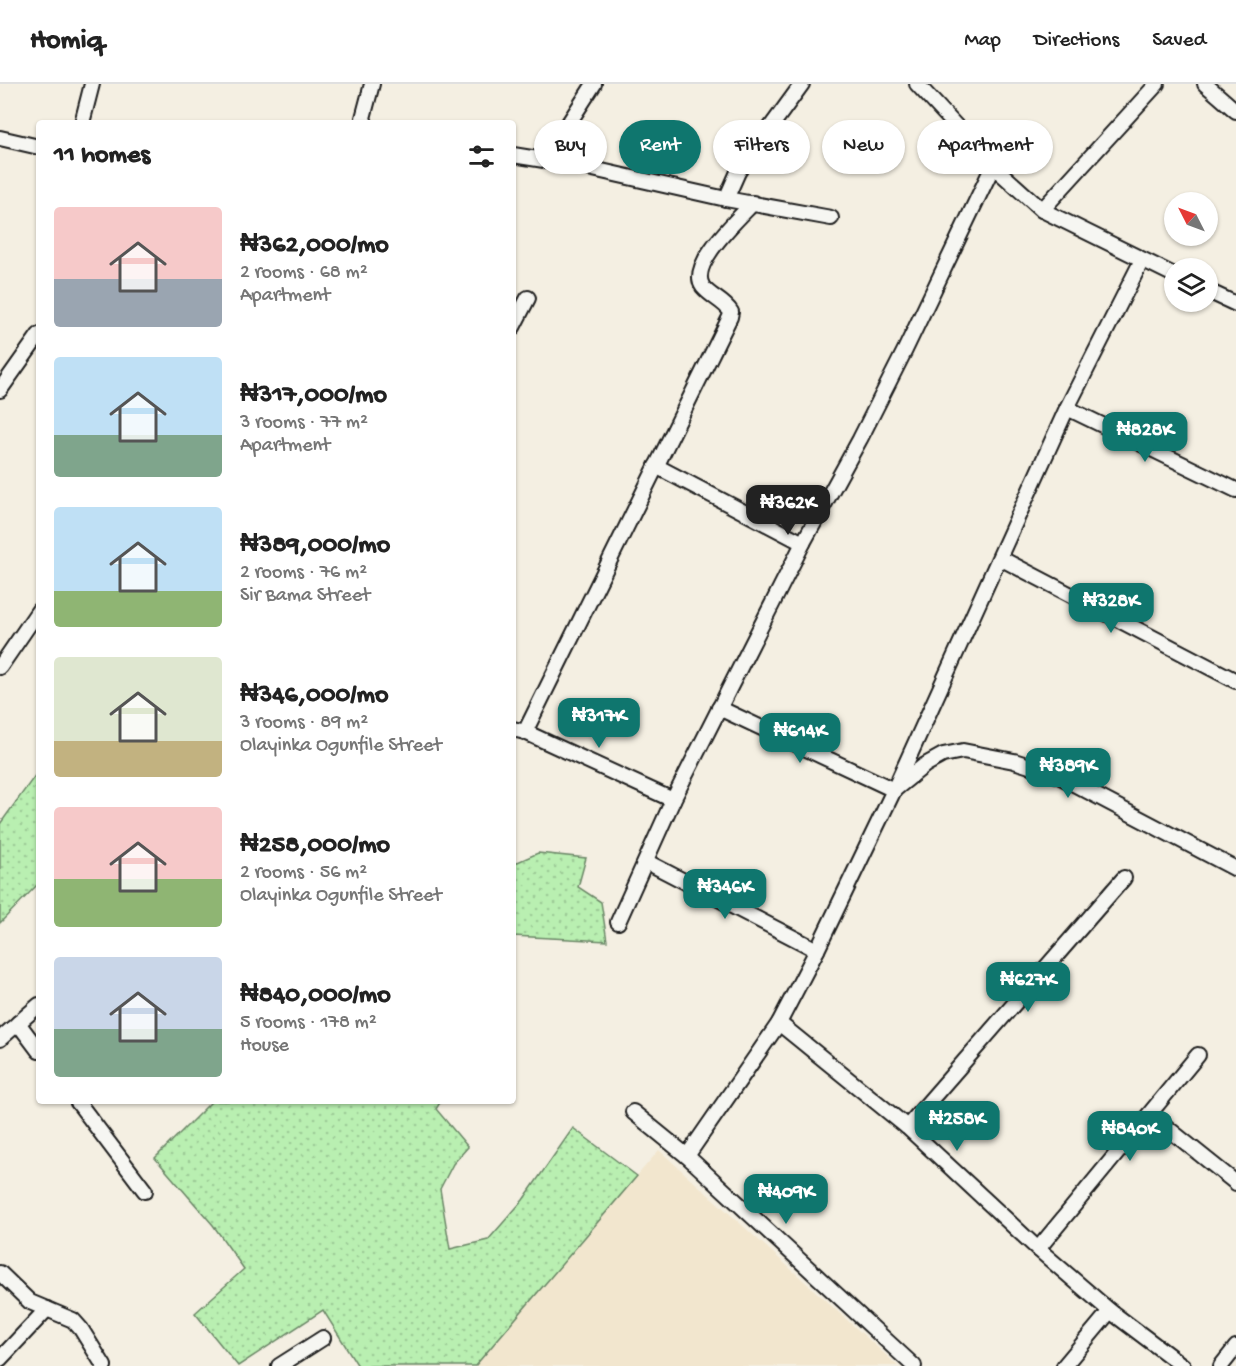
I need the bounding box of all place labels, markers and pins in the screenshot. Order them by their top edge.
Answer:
pin: ₦828K [1103,412,1187,463]
pin: ₦362K [746,485,830,536]
pin: ₦328K [1069,583,1153,634]
pin: ₦317K [557,698,641,749]
pin: ₦614K [758,713,842,764]
pin: ₦389K [1026,748,1110,799]
pin: ₦346K [683,869,767,920]
pin: ₦627K [986,962,1070,1013]
pin: ₦258K [915,1101,999,1152]
pin: ₦840K [1088,1111,1172,1162]
pin: ₦409K [744,1174,828,1225]

